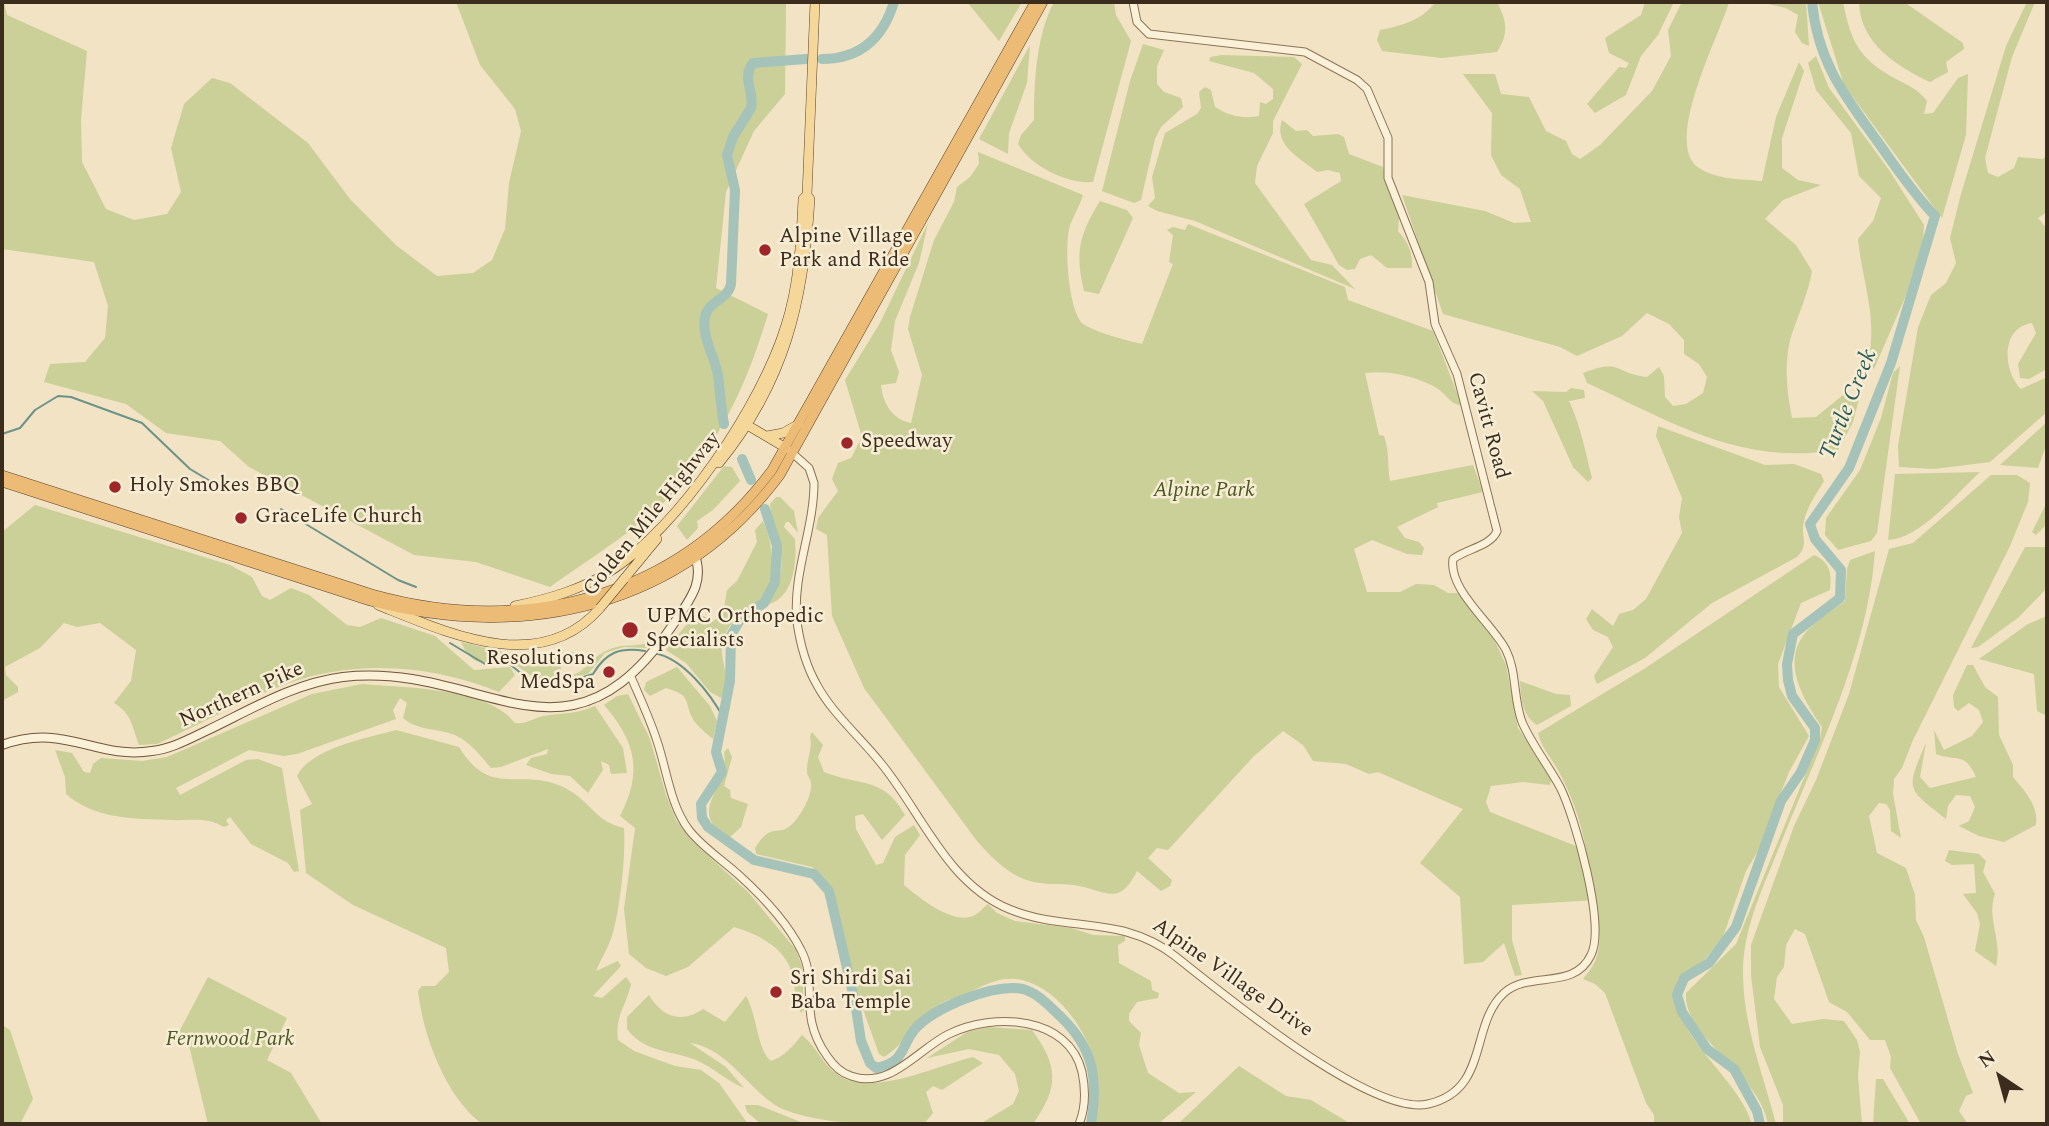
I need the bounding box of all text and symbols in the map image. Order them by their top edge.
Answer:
place label: Alpine Village Park and Ride [779,225,913,275]
marker: Alpine Village Park and Ride [757,242,773,258]
water label: Turtle Creek [1815,346,1885,464]
street label: Cavitt Road [1461,370,1513,482]
street label: Golden Mile Highway [579,428,727,602]
place label: Speedway [861,430,952,456]
marker: Speedway [839,435,855,451]
place label: Holy Smokes BBQ [129,474,300,500]
marker: Holy Smokes BBQ [107,479,123,495]
park label: Alpine Park [1153,479,1255,505]
place label: GraceLife Church [255,505,422,531]
marker: GraceLife Church [233,510,249,526]
place label: UPMC Orthopedic Specialists [646,605,824,655]
marker: UPMC Orthopedic Specialists [620,620,640,640]
place label: Resolutions MedSpa [486,647,595,697]
street label: Northern Pike [176,657,308,735]
marker: Resolutions MedSpa [601,664,617,680]
street label: Alpine Village Drive [1147,914,1317,1044]
place label: Sri Shirdi Sai Baba Temple [790,967,911,1017]
marker: Sri Shirdi Sai Baba Temple [768,984,784,1000]
park label: Fernwood Park [166,1028,294,1054]
north arrow [1965,1042,2035,1112]
text: N [1973,1043,2002,1076]

